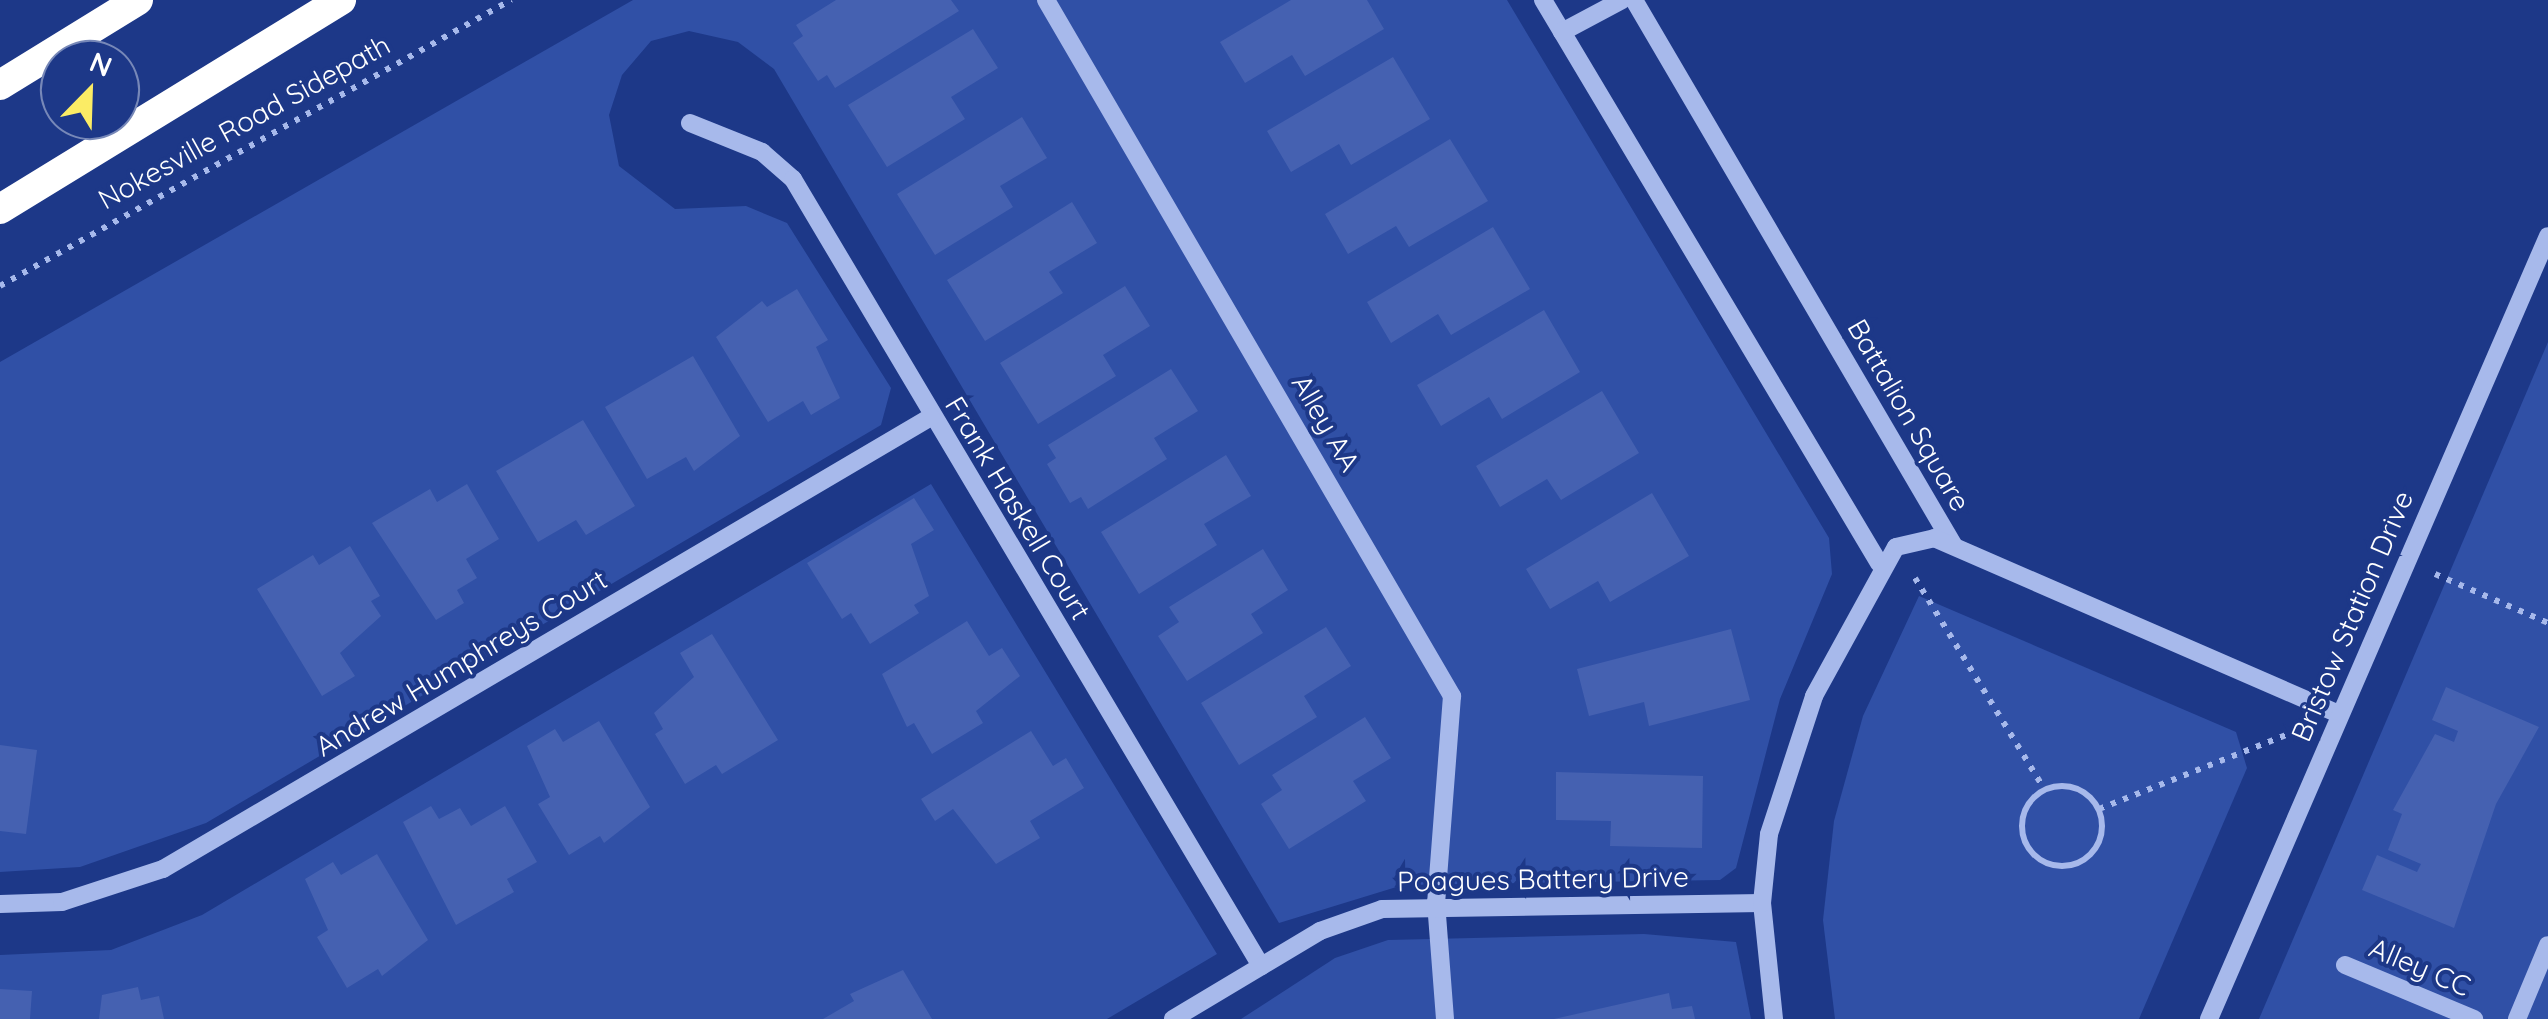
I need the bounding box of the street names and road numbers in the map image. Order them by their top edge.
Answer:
street label: Nokesville Road Sidepath [92,28,396,216]
street label: Battalion Square [1840,313,1978,517]
street label: Alley AA [1285,369,1367,477]
street label: Frank Haskell Court [938,390,1098,626]
street label: Bristow Station Drive [2284,486,2420,746]
street label: Andrew Humphreys Court [309,563,613,763]
street label: Poagues Battery Drive [1397,860,1689,898]
street label: Alley CC [2364,931,2476,1003]

